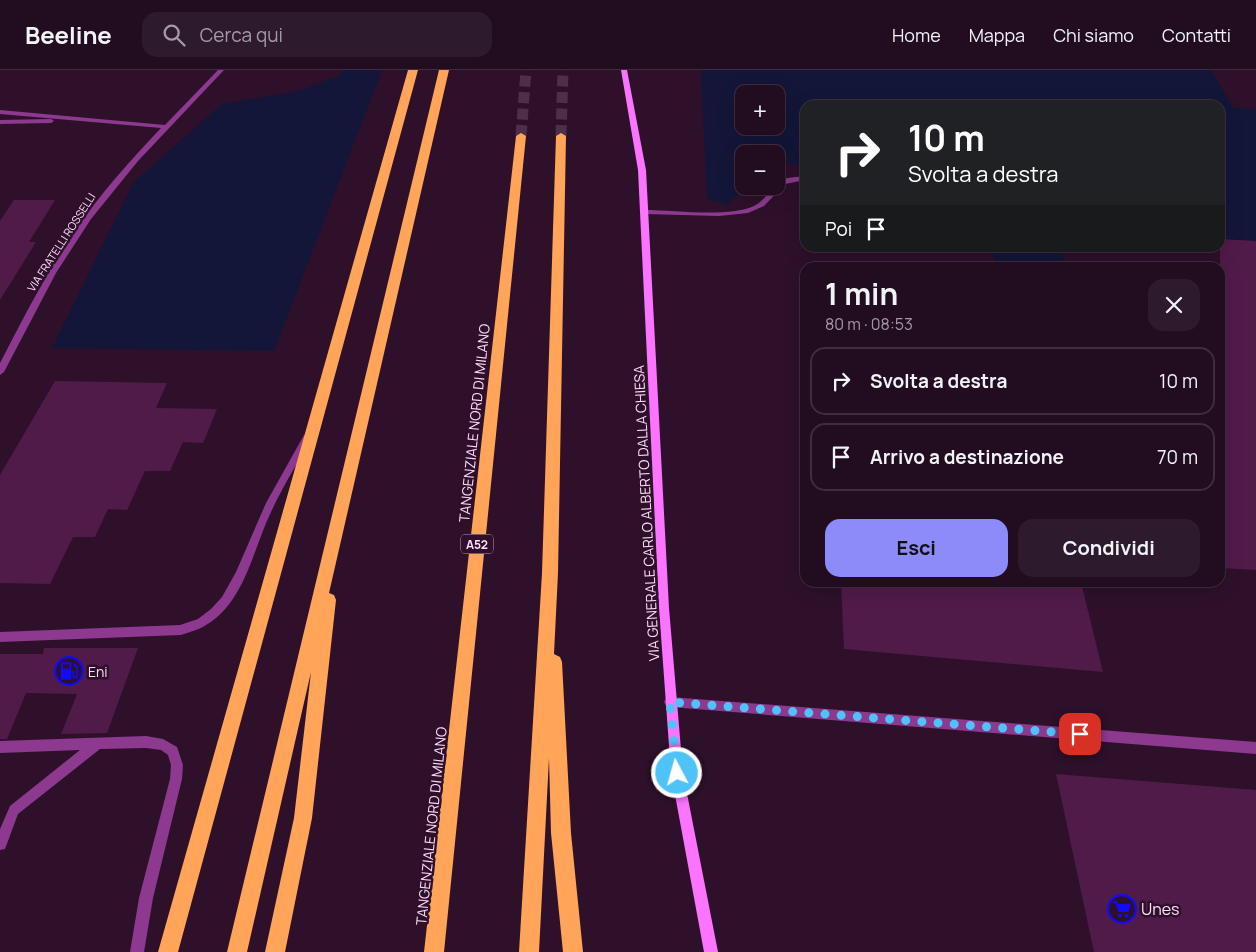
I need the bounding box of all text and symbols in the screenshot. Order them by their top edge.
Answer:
search box [142,12,492,57]
text: Beeline [25,18,112,51]
icon: search [160,21,188,49]
text: Cerca qui [200,22,283,48]
text: Home [892,23,941,47]
text: Mappa [969,23,1025,47]
text: Chi siamo [1053,23,1134,47]
text: Contatti [1162,23,1231,47]
map controls [735,85,785,195]
button: + [735,85,785,135]
text: 10 m [908,114,985,162]
icon: right [825,120,890,185]
button: − [735,145,785,195]
text: Svolta a destra [908,159,1058,189]
street label: VIA FRATELLI ROSSELLI [23,190,99,294]
icon: arrive [862,215,890,243]
text: Poi [825,216,852,242]
text: 1 min [825,273,898,314]
button: close [1148,279,1200,331]
text: 80 m · 08:53 [825,313,913,335]
street label: TANGENZIALE NORD DI MILANO [454,323,494,523]
street label: VIA GENERALE CARLO ALBERTO DALLA CHIESA [629,364,663,661]
icon: right [827,367,855,395]
text: Svolta a destra [870,368,1007,394]
text: 10 m [1159,368,1198,394]
icon: arrive [827,443,855,471]
text: Arrivo a destinazione [870,444,1064,470]
text: 70 m [1157,444,1198,470]
button: Esci [825,519,1008,577]
button: Condividi [1018,519,1200,577]
road number: A52 [461,534,493,554]
fuel station icon: Eni [54,656,84,686]
place label: Eni [88,662,108,681]
pin [1059,713,1101,755]
icon: arrive [1066,720,1094,748]
street label: TANGENZIALE NORD DI MILANO [411,726,451,926]
position arrow [650,746,702,798]
supermarket icon: Unes [1107,894,1137,924]
place label: Unes [1141,898,1179,920]

